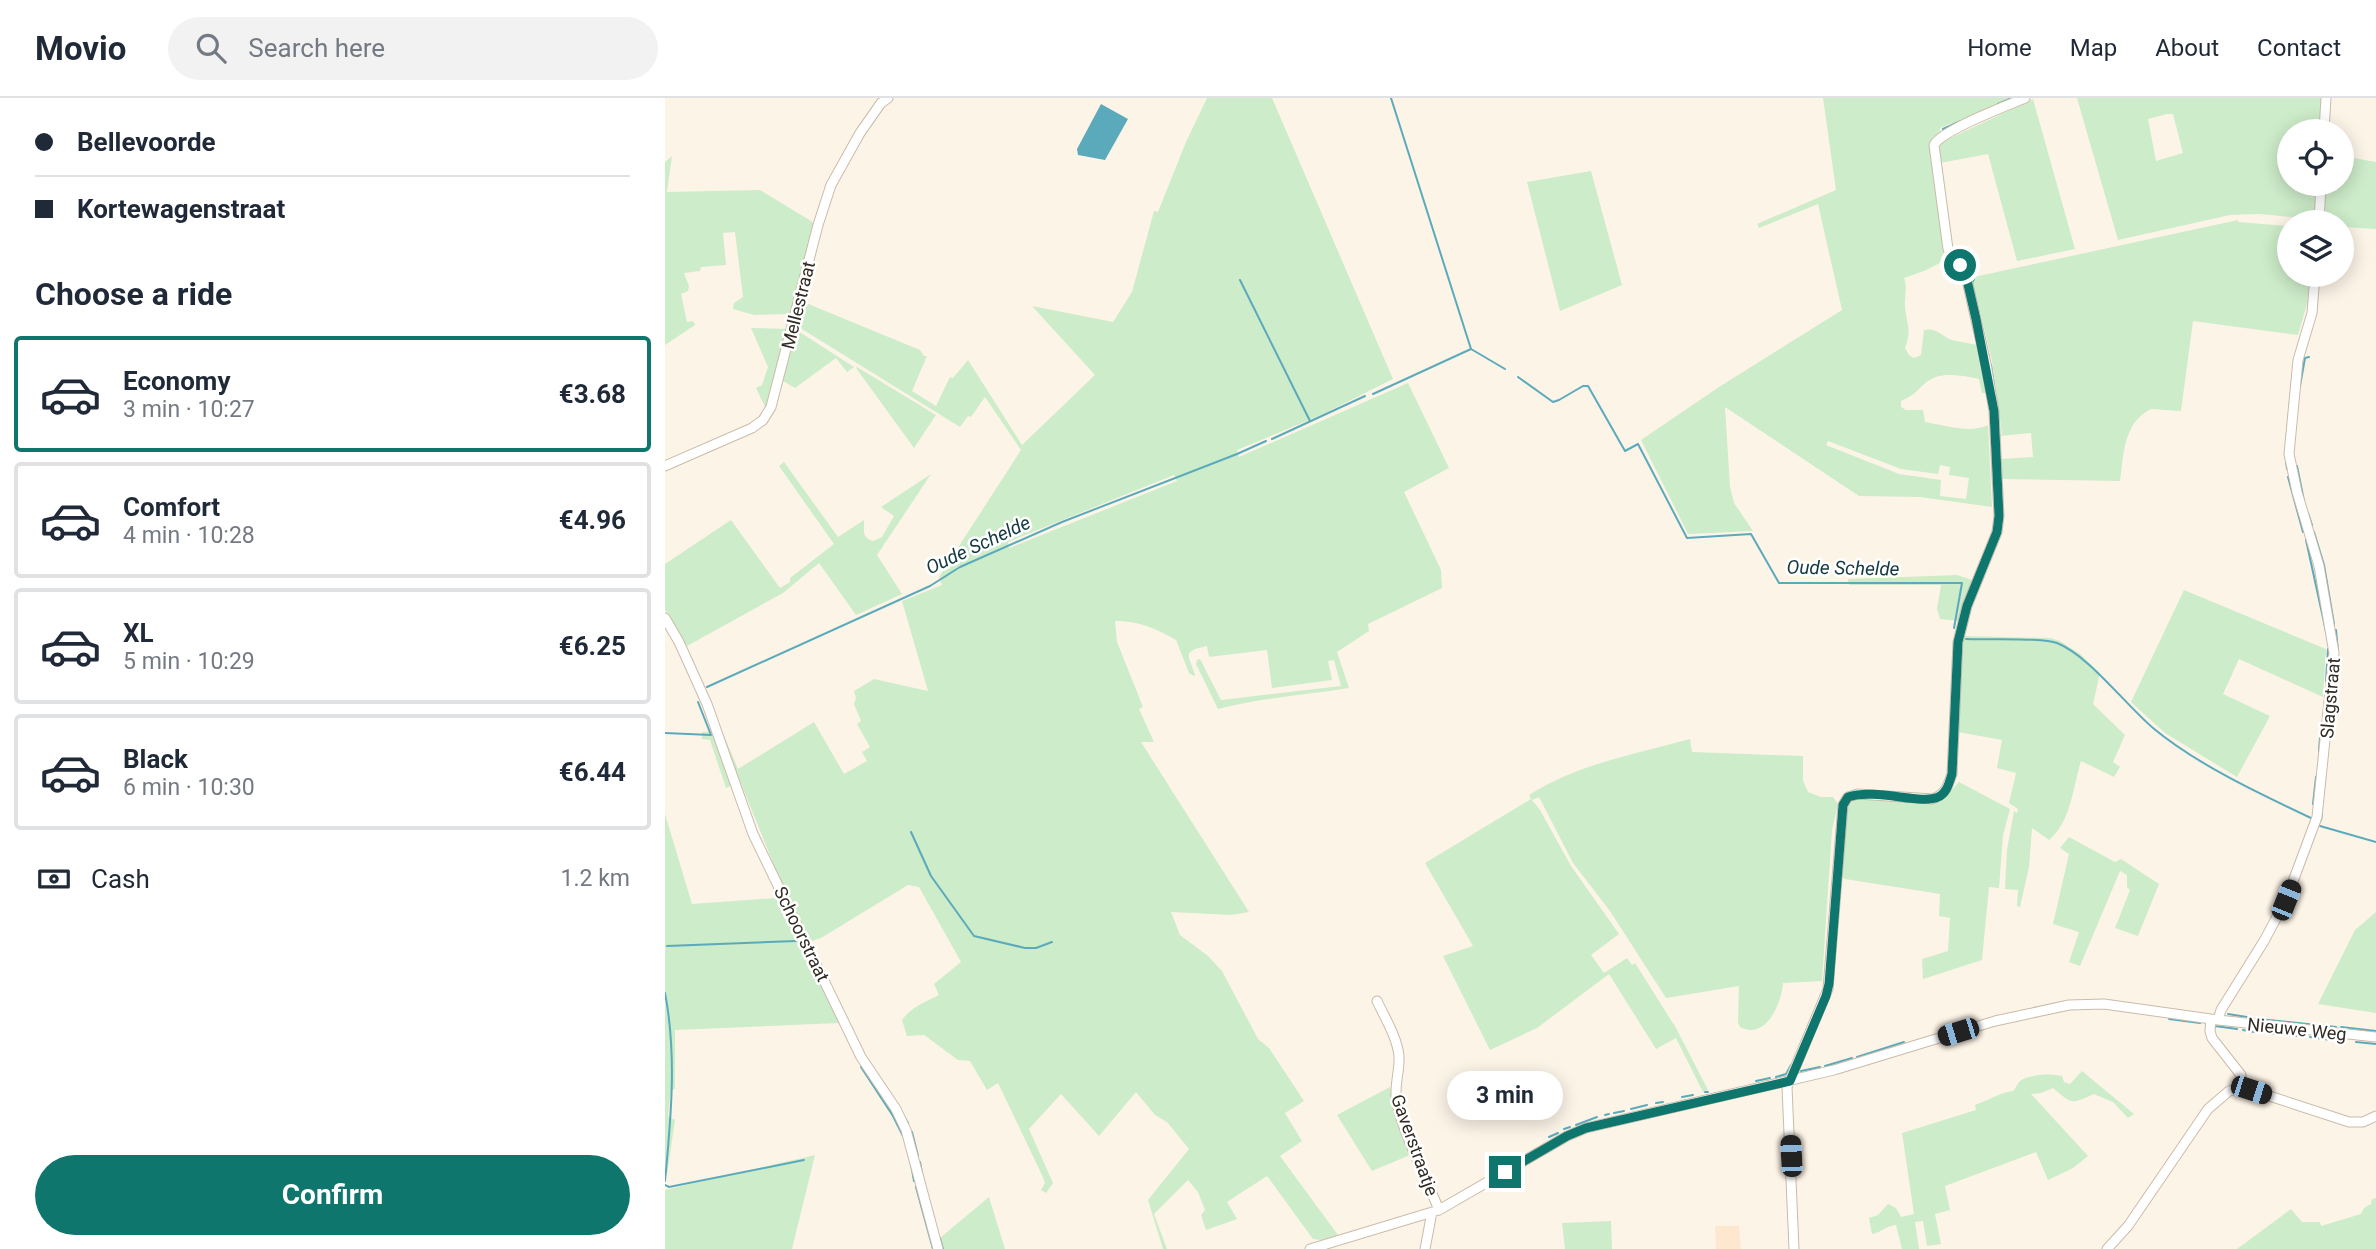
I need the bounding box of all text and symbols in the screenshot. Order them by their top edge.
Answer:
search box [168,17,658,80]
text: Movio [35,29,126,68]
icon: search [192,29,230,67]
text: Search here [248,33,385,63]
text: Home [1967,34,2032,62]
text: Map [2070,34,2117,62]
text: About [2155,34,2219,62]
text: Contact [2257,34,2341,62]
map controls [2277,119,2354,287]
button: locate [2277,119,2354,196]
text: Bellevoorde [77,127,216,157]
text: Kortewagenstraat [77,194,285,224]
button: layers [2277,210,2354,287]
route start [1944,249,1976,281]
street label: Mellestraat [777,259,819,351]
text: Choose a ride [35,275,232,313]
icon: car [39,363,102,426]
text: Economy [123,366,230,396]
text: €3.68 [559,379,626,409]
text: 3 min · 10:27 [123,396,255,423]
icon: car [39,489,102,552]
text: Comfort [123,492,220,522]
text: €4.96 [559,505,626,535]
water label: Oude Schelde [922,511,1034,579]
text: 4 min · 10:28 [123,522,255,549]
water label: Oude Schelde [1786,556,1900,580]
icon: car [39,615,102,678]
text: XL [123,618,154,648]
text: €6.25 [559,631,626,661]
text: 5 min · 10:29 [123,648,255,675]
street label: Slagstraat [2316,656,2344,739]
icon: car [39,741,102,804]
text: Black [123,744,188,774]
text: €6.44 [559,757,626,787]
text: 6 min · 10:30 [123,774,255,801]
icon: cash [35,860,73,898]
text: Cash [91,864,150,894]
text: 1.2 km [561,865,630,892]
car [2269,877,2304,923]
street label: Schoorstraat [770,883,834,985]
street label: Nieuwe Weg [2246,1013,2348,1045]
car [1935,1016,1982,1048]
callout: 3 min [1447,1070,1563,1119]
car [2228,1074,2275,1106]
text: 3 min [1476,1082,1534,1109]
street label: Gaverstraatje [1387,1091,1443,1199]
car [1780,1134,1803,1178]
button: Confirm [35,1155,630,1235]
route end [1489,1156,1521,1188]

